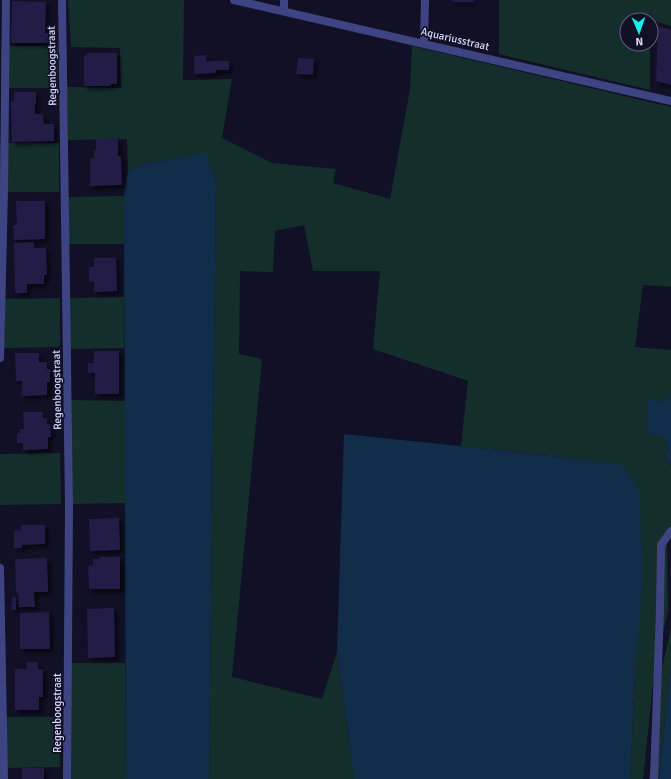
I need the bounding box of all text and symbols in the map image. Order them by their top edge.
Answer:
north arrow [619,12,659,52]
street label: Aquariusstraat [420,25,491,53]
street label: Regenboogstraat [45,26,59,106]
text: N [635,35,643,48]
street label: Regenboogstraat [50,350,64,430]
street label: Regenboogstraat [51,673,64,753]

